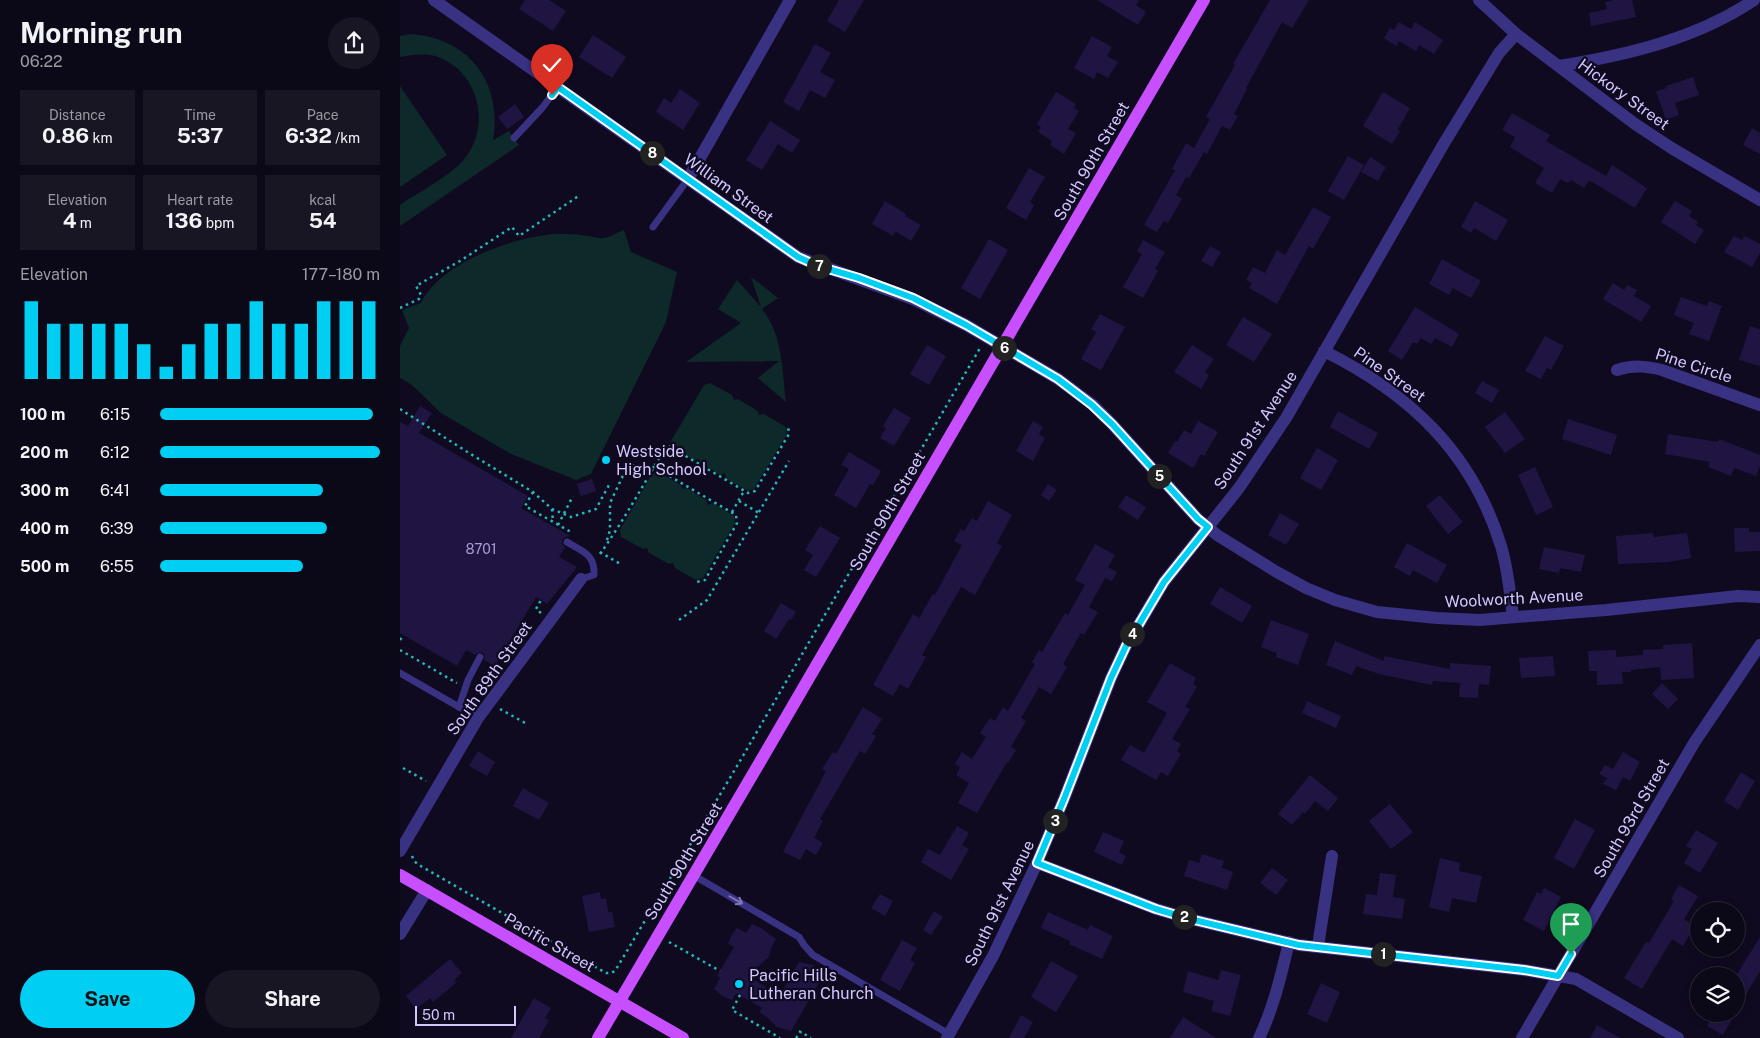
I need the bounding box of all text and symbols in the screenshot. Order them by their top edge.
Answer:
text: Morning run [20,16,183,49]
button: share [328,17,380,69]
pin [531,44,573,95]
icon: check [538,51,566,79]
text: 06:22 [20,52,63,71]
street label: Hickory Street [1574,55,1673,134]
street label: South 90th Street [1050,98,1133,224]
text: Distance [49,107,106,123]
text: Time [184,107,216,123]
text: Pace [307,107,339,123]
text: 0.86 [42,123,89,148]
text: 5:37 [177,123,223,148]
text: 6:32 [285,123,332,148]
text: km [89,130,113,146]
text: /km [332,130,360,146]
pin: 8 [640,140,664,166]
text: 8 [648,145,657,161]
street label: William Street [680,150,777,227]
text: Elevation [48,192,107,208]
text: Heart rate [167,192,233,208]
text: kcal [309,192,336,208]
text: 4 [63,208,76,233]
text: 136 [166,208,202,233]
text: 54 [309,208,337,233]
text: m [76,215,92,231]
text: bpm [202,215,234,231]
pin: 7 [806,254,832,278]
text: 7 [815,258,824,274]
text: Elevation [20,265,88,284]
text: 177–180 m [302,265,380,284]
pin: 6 [992,336,1016,360]
text: 6 [1000,340,1009,356]
street label: Pine Street [1350,343,1429,406]
street label: Pine Circle [1653,344,1735,387]
street label: South 91st Avenue [1210,367,1301,493]
text: 100 m [20,405,65,424]
text: 6:15 [100,405,130,424]
place label: Westside High School [616,442,707,479]
text: 200 m [20,443,69,462]
text: 6:12 [100,443,130,462]
street label: South 90th Street [846,448,929,574]
marker: Westside High School [600,454,612,466]
pin: 5 [1146,464,1172,488]
text: 5 [1155,468,1164,484]
text: 300 m [20,481,69,500]
text: 6:41 [100,481,130,500]
text: 400 m [20,519,69,538]
text: 6:39 [100,519,134,538]
house number: 8701 [465,541,497,557]
text: 500 m [20,557,69,576]
text: 6:55 [100,557,134,576]
street label: Woolworth Avenue [1444,585,1584,612]
street label: South 89th Street [443,618,536,739]
pin: 4 [1120,622,1144,646]
text: 4 [1128,626,1137,642]
street label: South 93rd Street [1590,755,1673,881]
street label: South 90th Street [641,799,726,924]
pin: 3 [1042,808,1068,834]
text: 3 [1051,813,1060,829]
street label: South 91st Avenue [961,837,1038,969]
one-way arrow [728,895,742,905]
map controls [1690,902,1745,1022]
button: locate [1690,902,1745,957]
pin [1550,903,1592,954]
pin: 2 [1172,904,1196,930]
street label: Pacific Street [501,909,598,976]
text: 2 [1180,909,1189,925]
icon: arrive [1557,910,1585,938]
pin: 1 [1370,942,1396,966]
text: 1 [1381,946,1387,962]
place label: Pacific Hills Lutheran Church [749,966,874,1003]
button: layers [1690,967,1745,1022]
button: Save [20,970,195,1028]
button: Share [205,970,380,1028]
marker: Pacific Hills Lutheran Church [733,978,745,990]
scale bar [415,1003,516,1026]
text: 50 m [422,1007,455,1023]

